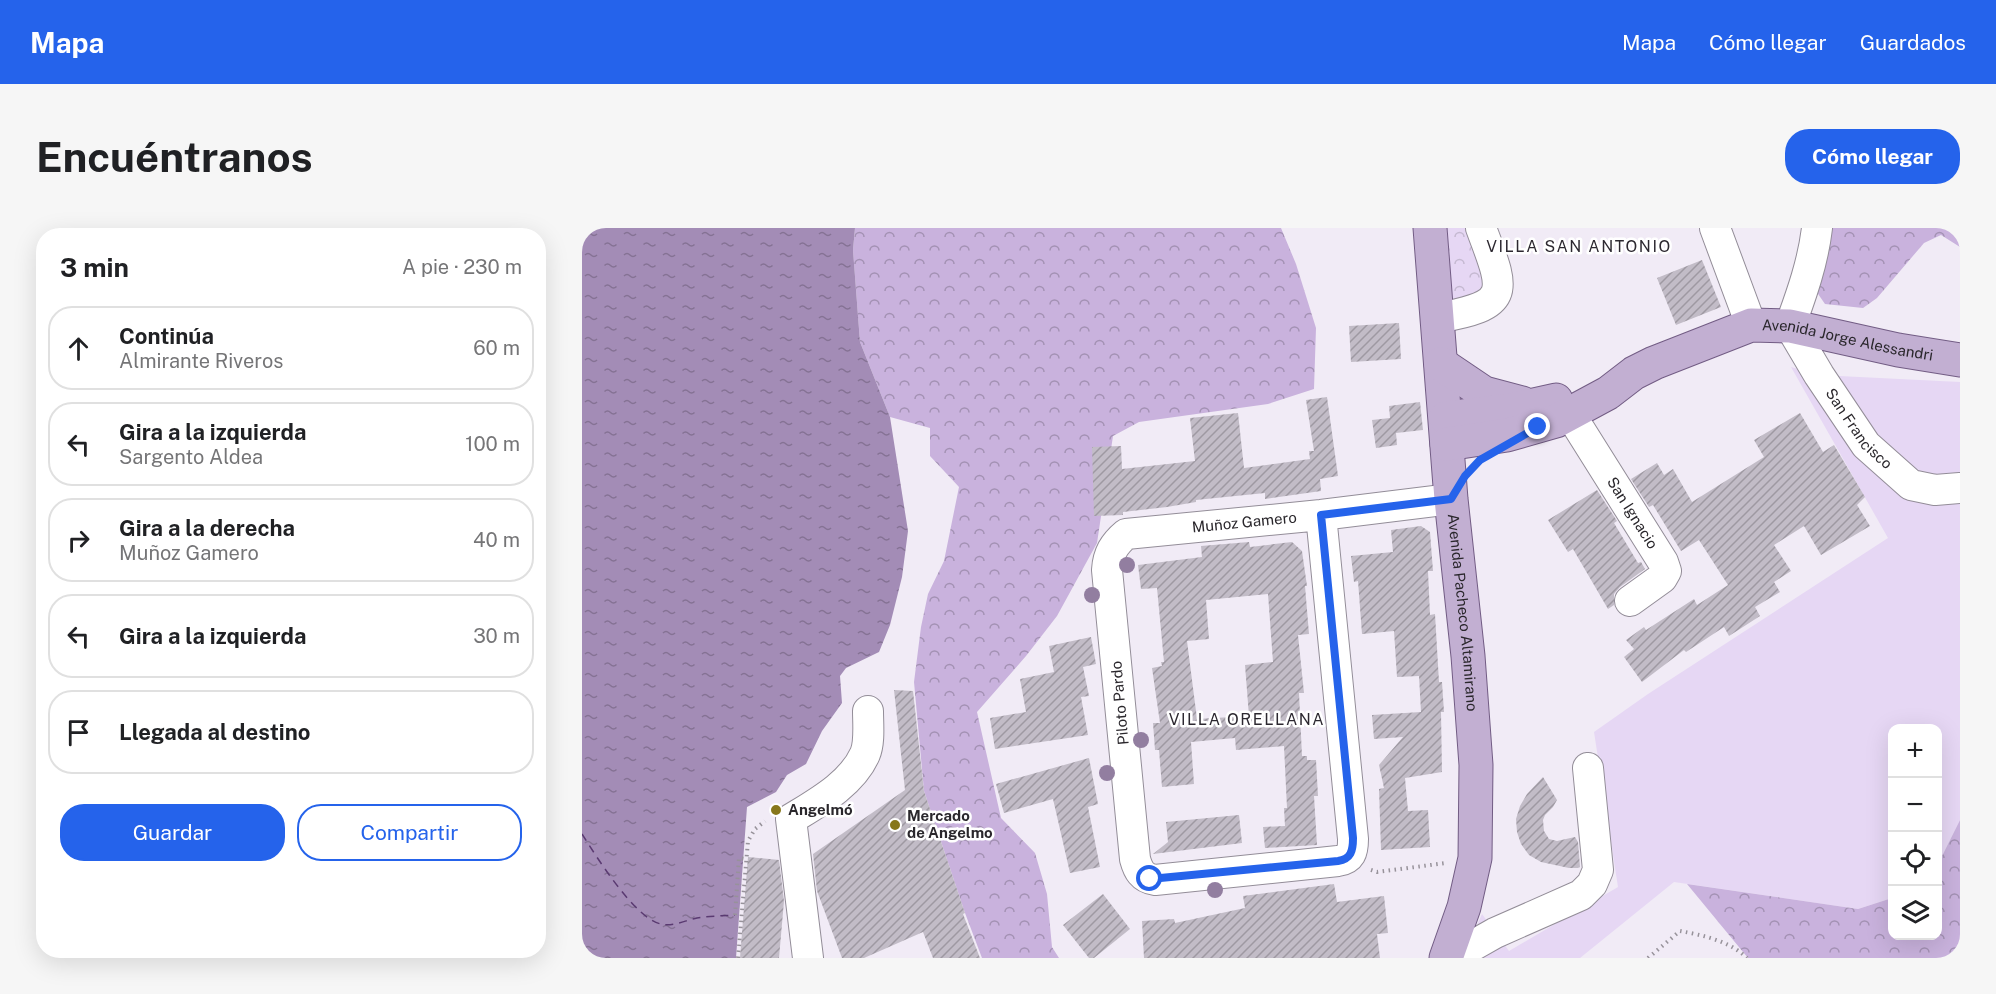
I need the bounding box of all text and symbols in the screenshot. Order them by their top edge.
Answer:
text: Mapa [30,26,104,59]
text: Mapa [1622,30,1676,55]
text: Cómo llegar [1709,30,1827,55]
text: Guardados [1860,30,1966,55]
button: Cómo llegar [1785,129,1960,184]
text: Encuéntranos [36,132,313,181]
district label: VILLA SAN ANTONIO [1486,237,1672,256]
text: 3 min [60,252,129,283]
text: A pie · 230 m [402,255,522,279]
street label: Avenida Jorge Alessandri [1762,316,1934,364]
text: Continúa [119,323,214,349]
icon: ahead [62,332,95,365]
text: 60 m [473,336,520,360]
text: Almirante Riveros [119,349,283,373]
street label: San Francisco [1822,385,1896,472]
route end [1524,413,1550,439]
text: Gira a la izquierda [119,419,306,445]
icon: left [62,428,95,461]
text: 100 m [465,432,520,456]
text: Sargento Aldea [119,445,263,469]
street label: San Ignacio [1604,474,1662,552]
street label: Muñoz Gamero [1191,508,1297,536]
street label: Avenida Pacheco Altamirano [1445,513,1481,712]
text: Gira a la derecha [119,515,295,541]
icon: right [62,524,95,557]
text: 40 m [473,528,520,552]
text: Muñoz Gamero [119,541,259,565]
icon: left [62,620,95,653]
text: Gira a la izquierda [119,623,306,649]
text: 30 m [473,624,520,648]
street label: Piloto Pardo [1107,660,1132,746]
district label: VILLA ORELLANA [1169,710,1325,729]
icon: arrive [62,716,95,749]
text: Llegada al destino [119,719,310,745]
map controls [1888,724,1942,940]
button: + [1888,724,1942,778]
button: − [1888,778,1942,832]
place label: Angelmó [788,801,853,818]
marker: Angelmó [769,803,783,817]
button: Guardar [60,804,285,861]
button: Compartir [297,804,522,861]
place label: Mercado de Angelmo [907,807,993,841]
marker: Mercado de Angelmo [888,818,902,832]
button: locate [1888,832,1942,886]
route start [1136,865,1162,891]
button: layers [1888,886,1942,940]

